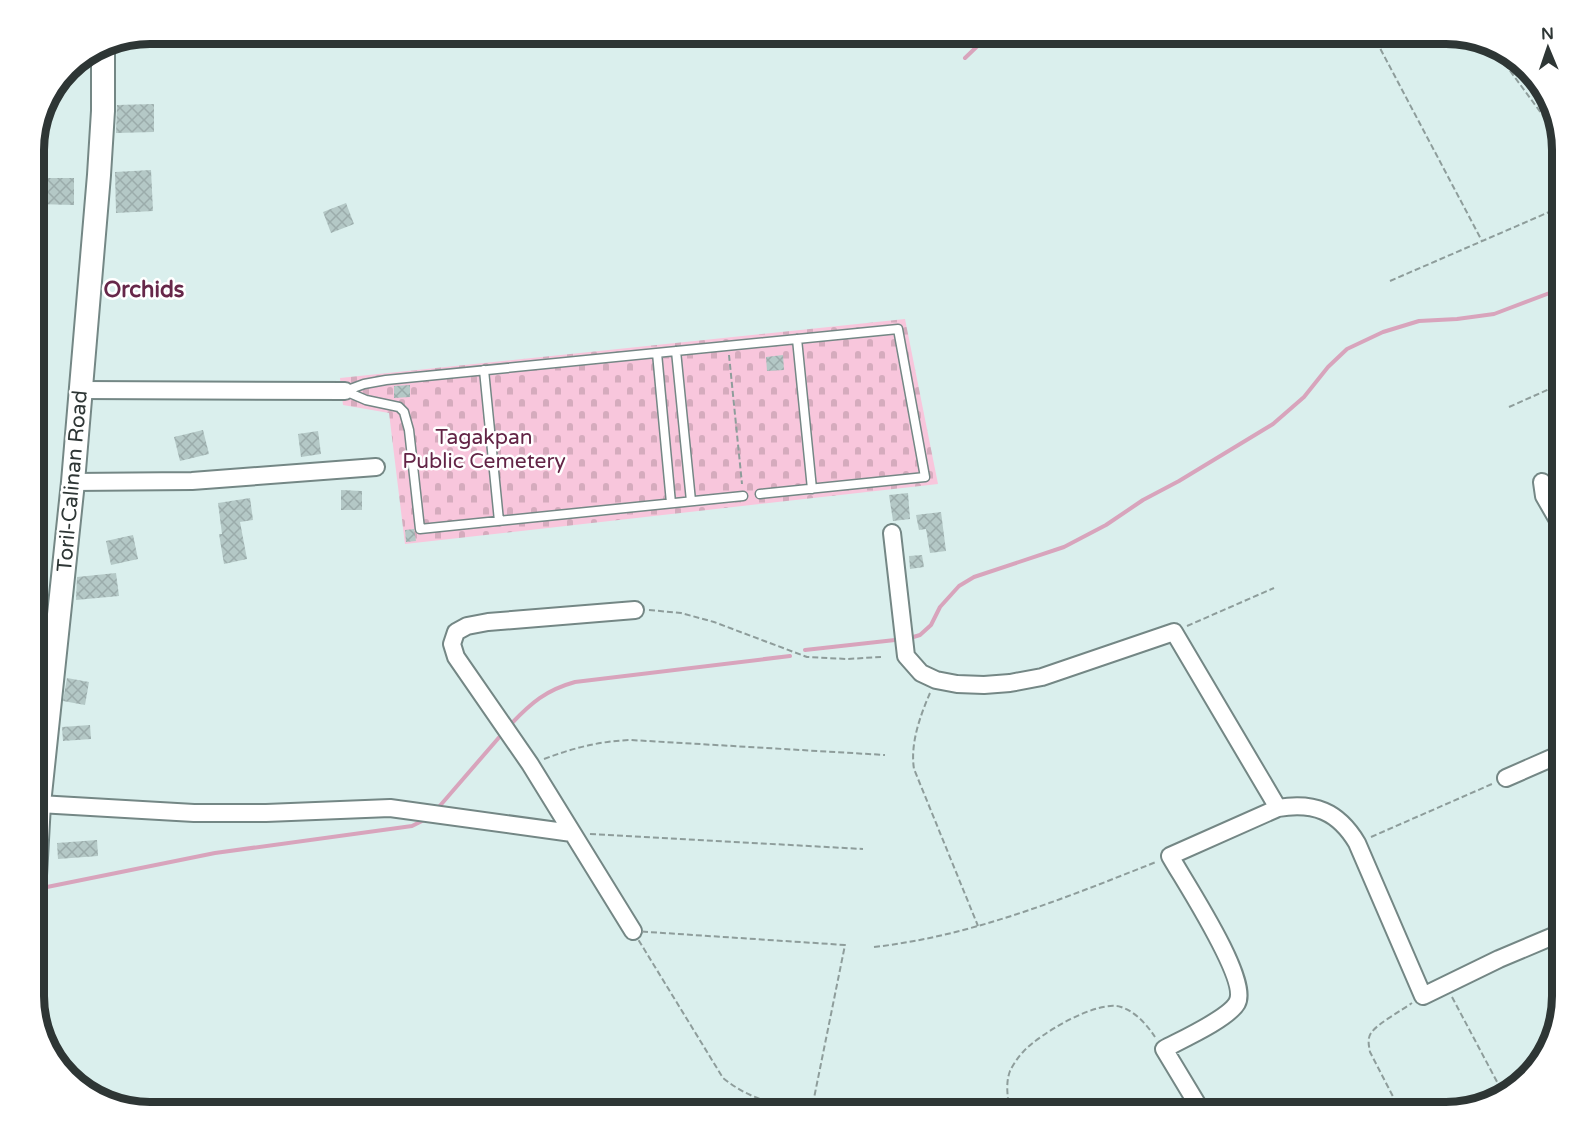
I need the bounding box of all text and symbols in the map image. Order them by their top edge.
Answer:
north arrow [1518,18,1578,78]
text: N [1541,24,1554,44]
district label: Orchids [104,277,185,303]
street label: Toril-Calinan Road [52,389,93,573]
park label: Tagakpan Public Cemetery [402,425,566,474]

